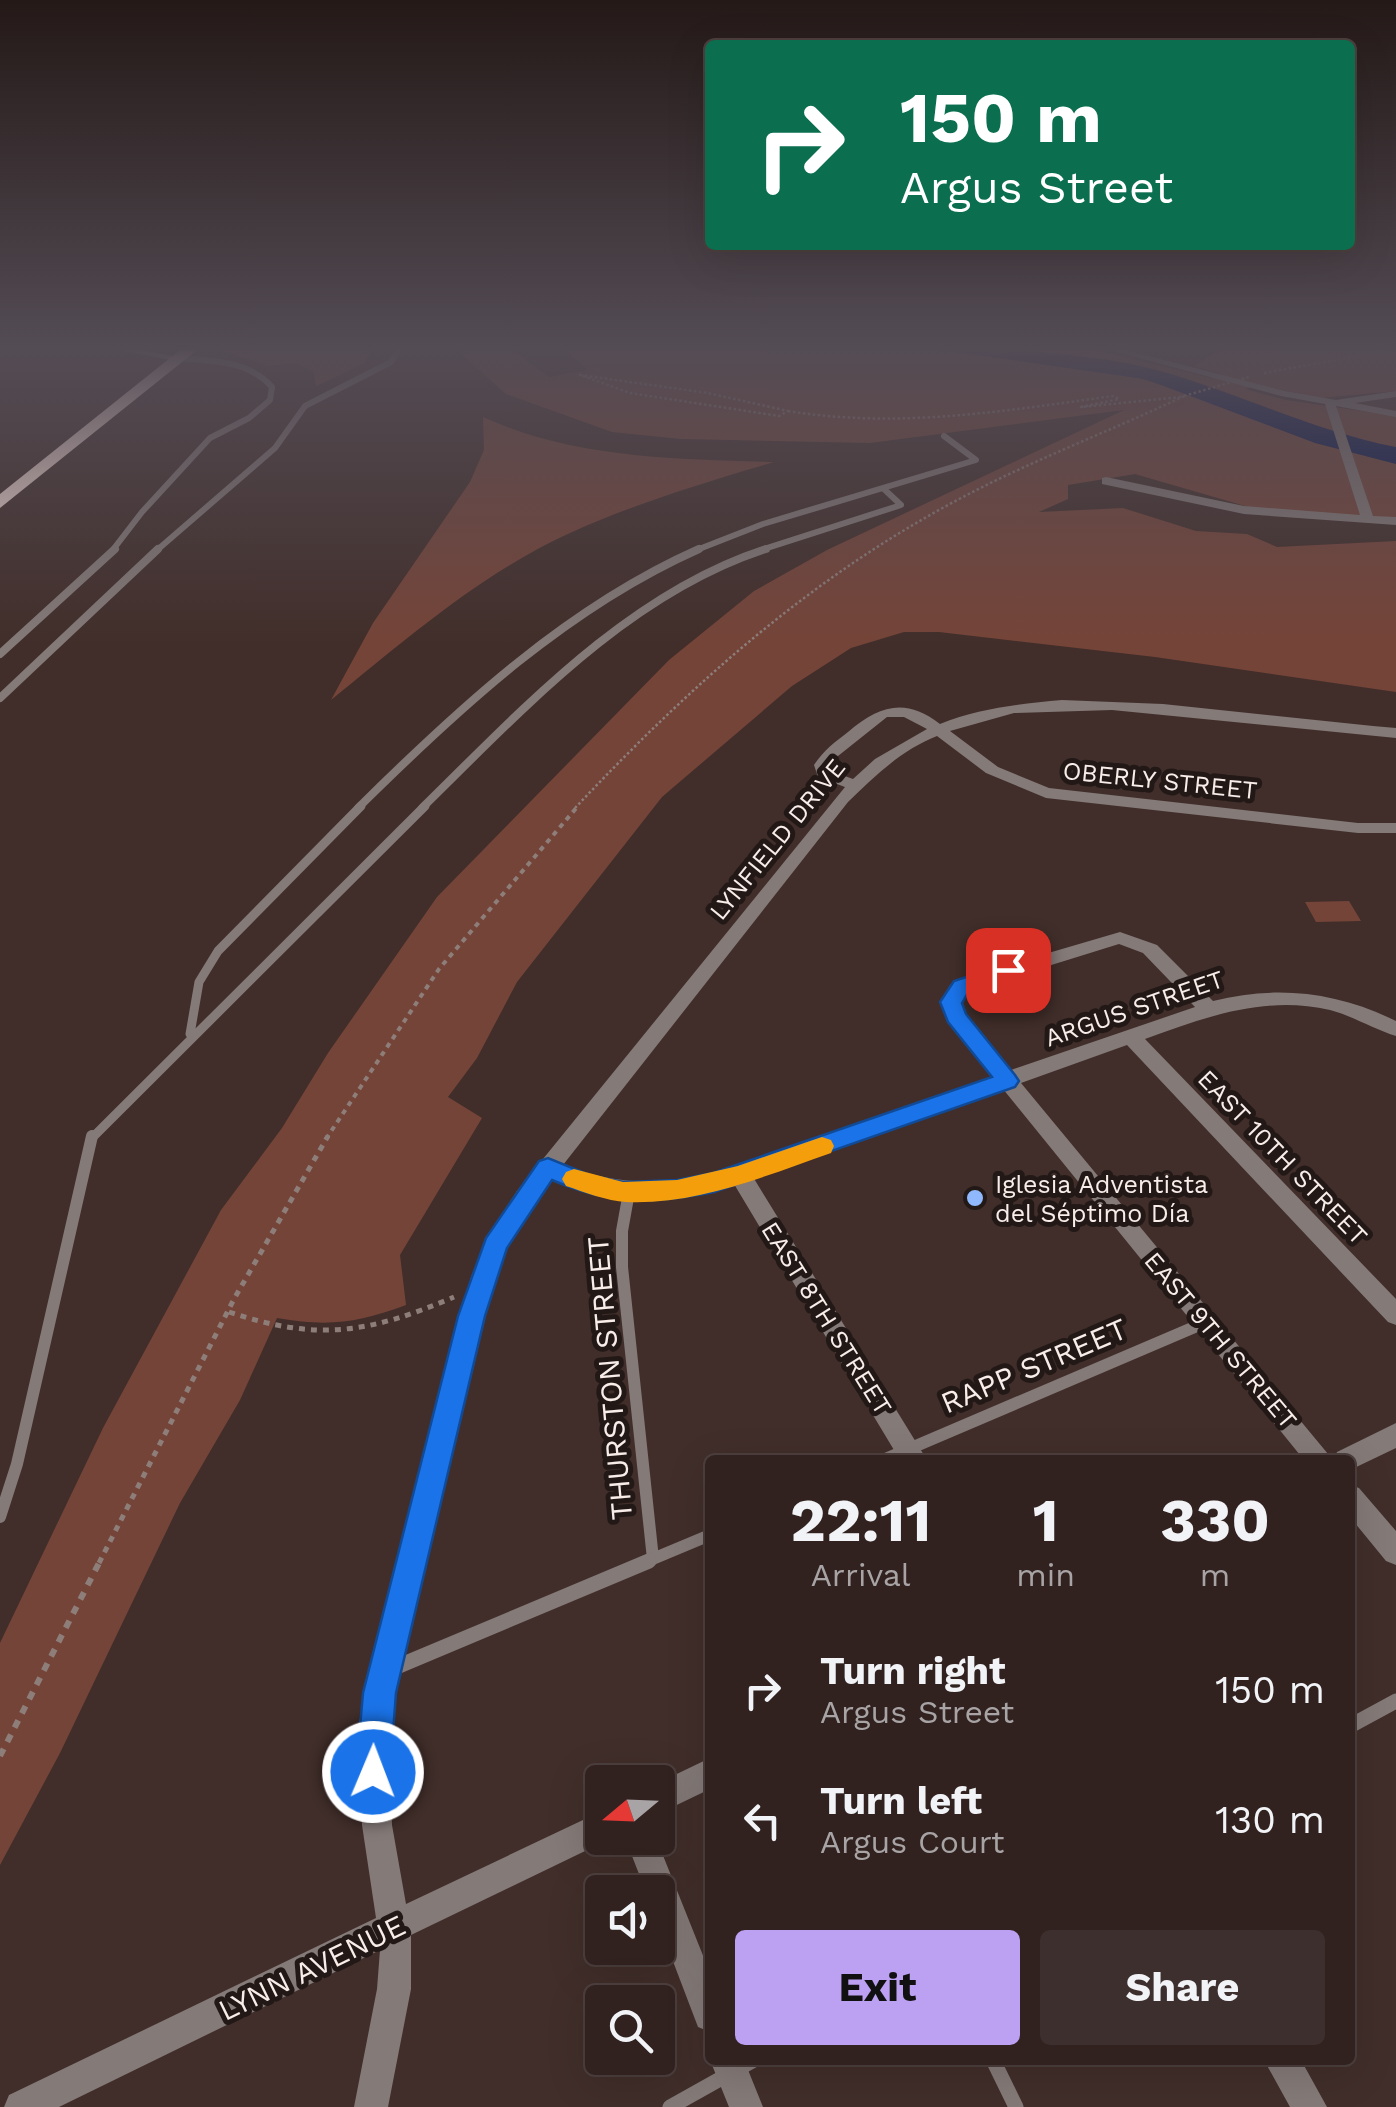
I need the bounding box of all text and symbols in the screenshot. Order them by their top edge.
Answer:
text: 150 m [900,77,1102,159]
icon: right [735,80,865,210]
text: Argus Street [900,161,1173,214]
street label: LYNFIELD DRIVE [704,753,851,926]
street label: OBERLY STREET [1061,756,1259,805]
pin [966,928,1051,1013]
icon: arrive [981,943,1036,998]
street label: ARGUS STREET [1041,964,1227,1053]
street label: EAST 10TH STREET [1192,1064,1373,1251]
place label: Iglesia Adventista del Séptimo Día [995,1170,1208,1228]
marker: Iglesia Adventista del Séptimo Día [964,1187,986,1209]
street label: EAST 8TH STREET [755,1217,898,1420]
street label: THURSTON STREET [580,1235,639,1521]
street label: EAST 9TH STREET [1138,1246,1303,1435]
street label: RAPP STREET [936,1311,1132,1420]
text: 22:11 [790,1485,931,1556]
text: 1 [1033,1485,1059,1556]
text: 330 [1160,1485,1270,1556]
text: Arrival [811,1556,911,1594]
text: min [1016,1556,1075,1594]
text: m [1200,1556,1230,1594]
text: Turn right [820,1649,1006,1693]
icon: right [735,1663,790,1718]
text: 150 m [1215,1668,1325,1712]
text: Argus Street [820,1693,1014,1731]
position arrow [321,1720,425,1824]
north arrow [585,1765,675,1855]
map controls [585,1765,675,2075]
text: Turn left [820,1779,982,1823]
icon: left [735,1793,790,1848]
text: 130 m [1215,1798,1325,1842]
text: Argus Court [820,1823,1004,1861]
button: sound [585,1875,675,1965]
street label: LYNN AVENUE [213,1907,411,2028]
button: Exit [735,1930,1020,2045]
button: Share [1040,1930,1325,2045]
button: search [585,1985,675,2075]

